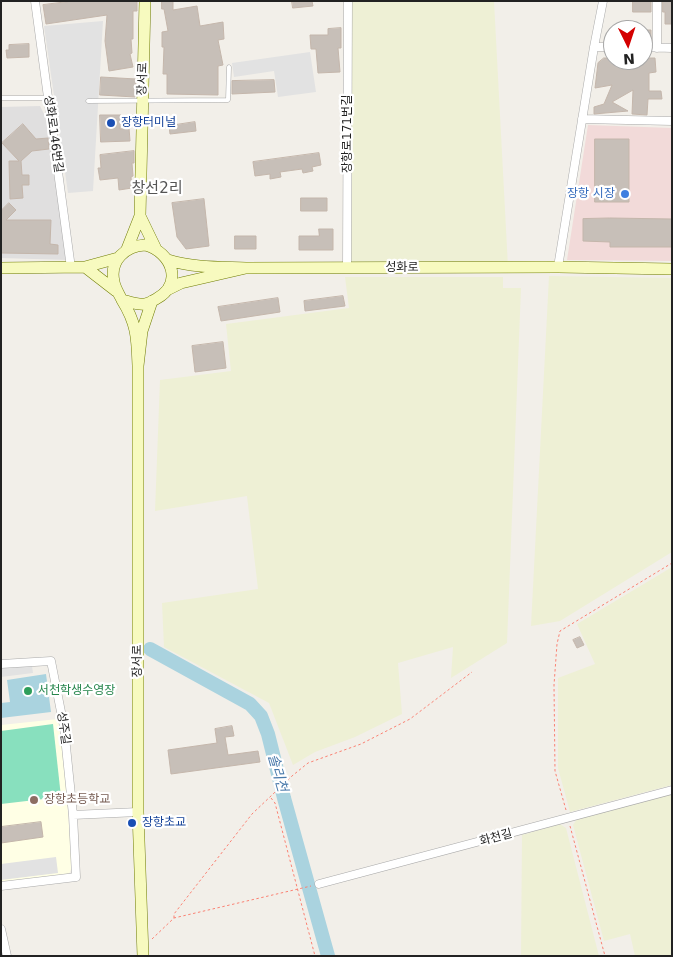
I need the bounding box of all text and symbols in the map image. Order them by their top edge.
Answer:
north arrow [603,20,653,70]
text: N [623,51,635,67]
street label: 장서로 [135,62,151,96]
street label: 성화로146번길 [40,94,66,174]
street label: 장항로171번길 [341,95,355,173]
place label: 장항터미널 [121,116,176,130]
marker: 장항터미널 [105,117,117,129]
district label: 창선2리 [132,180,182,198]
place label: 장항 시장 [567,187,615,201]
marker: 장항 시장 [619,188,631,200]
street label: 성화로 [385,261,419,275]
street label: 장서로 [131,644,145,678]
place label: 서천학생수영장 [38,684,115,698]
marker: 서천학생수영장 [22,685,34,697]
street label: 성주길 [54,711,72,745]
water label: 솔리천 [264,752,290,794]
place label: 장항초등학교 [44,793,110,807]
marker: 장항초등학교 [28,794,40,806]
place label: 장항초교 [142,816,186,830]
marker: 장항초교 [126,817,138,829]
street label: 화천길 [478,827,514,849]

